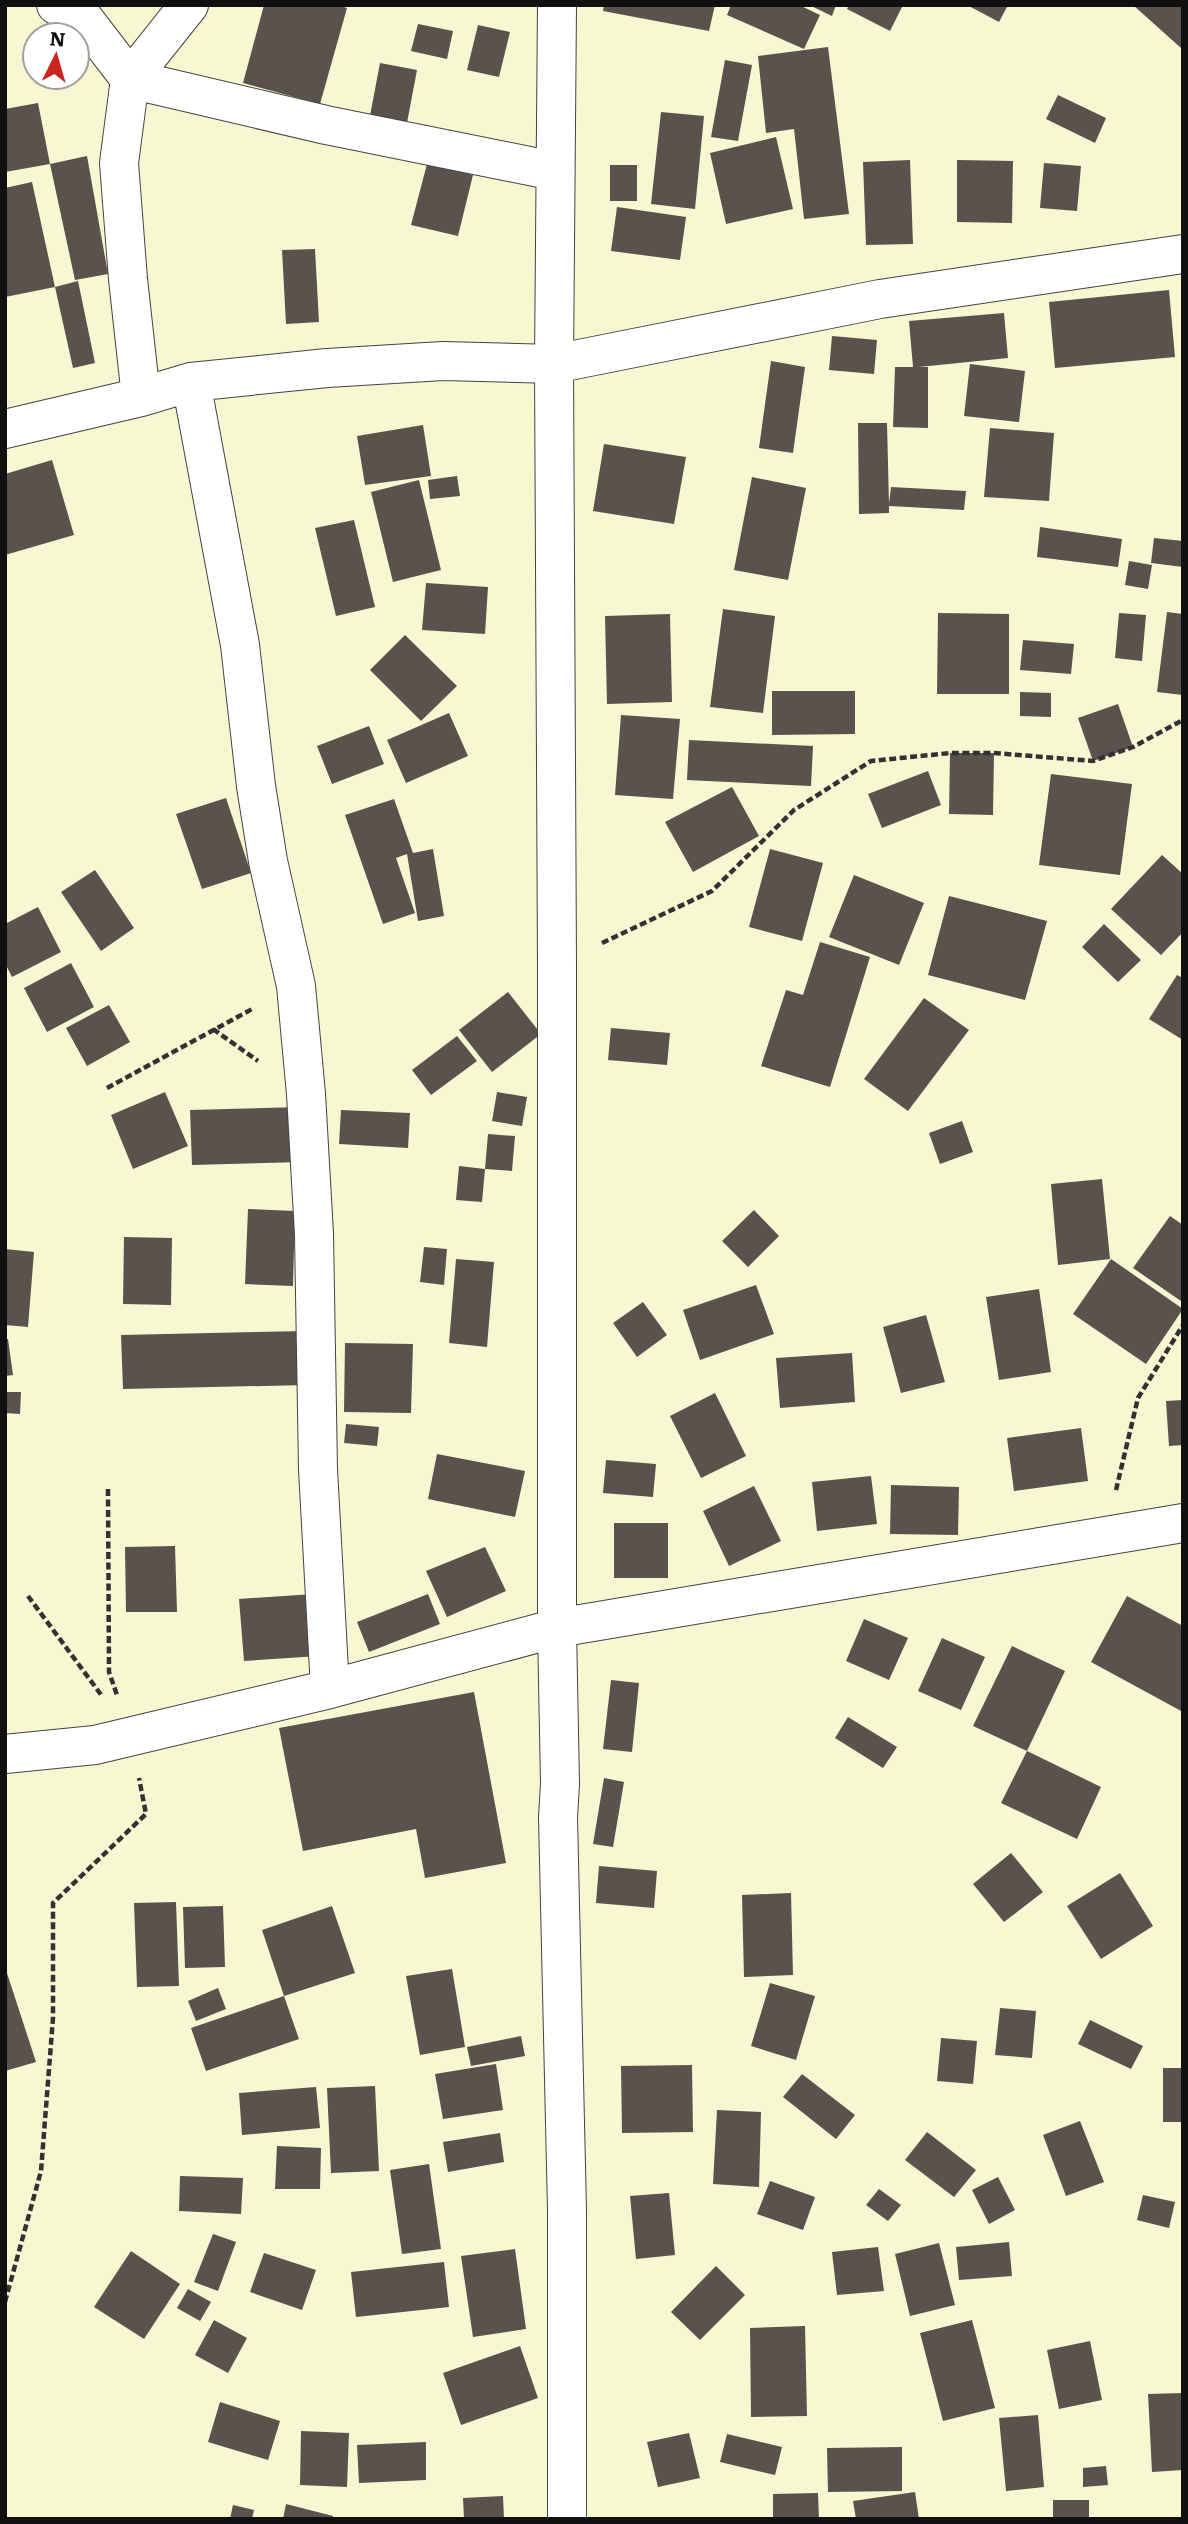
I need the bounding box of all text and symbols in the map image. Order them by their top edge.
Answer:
north arrow [21,21,91,91]
text: N [48,23,67,53]

